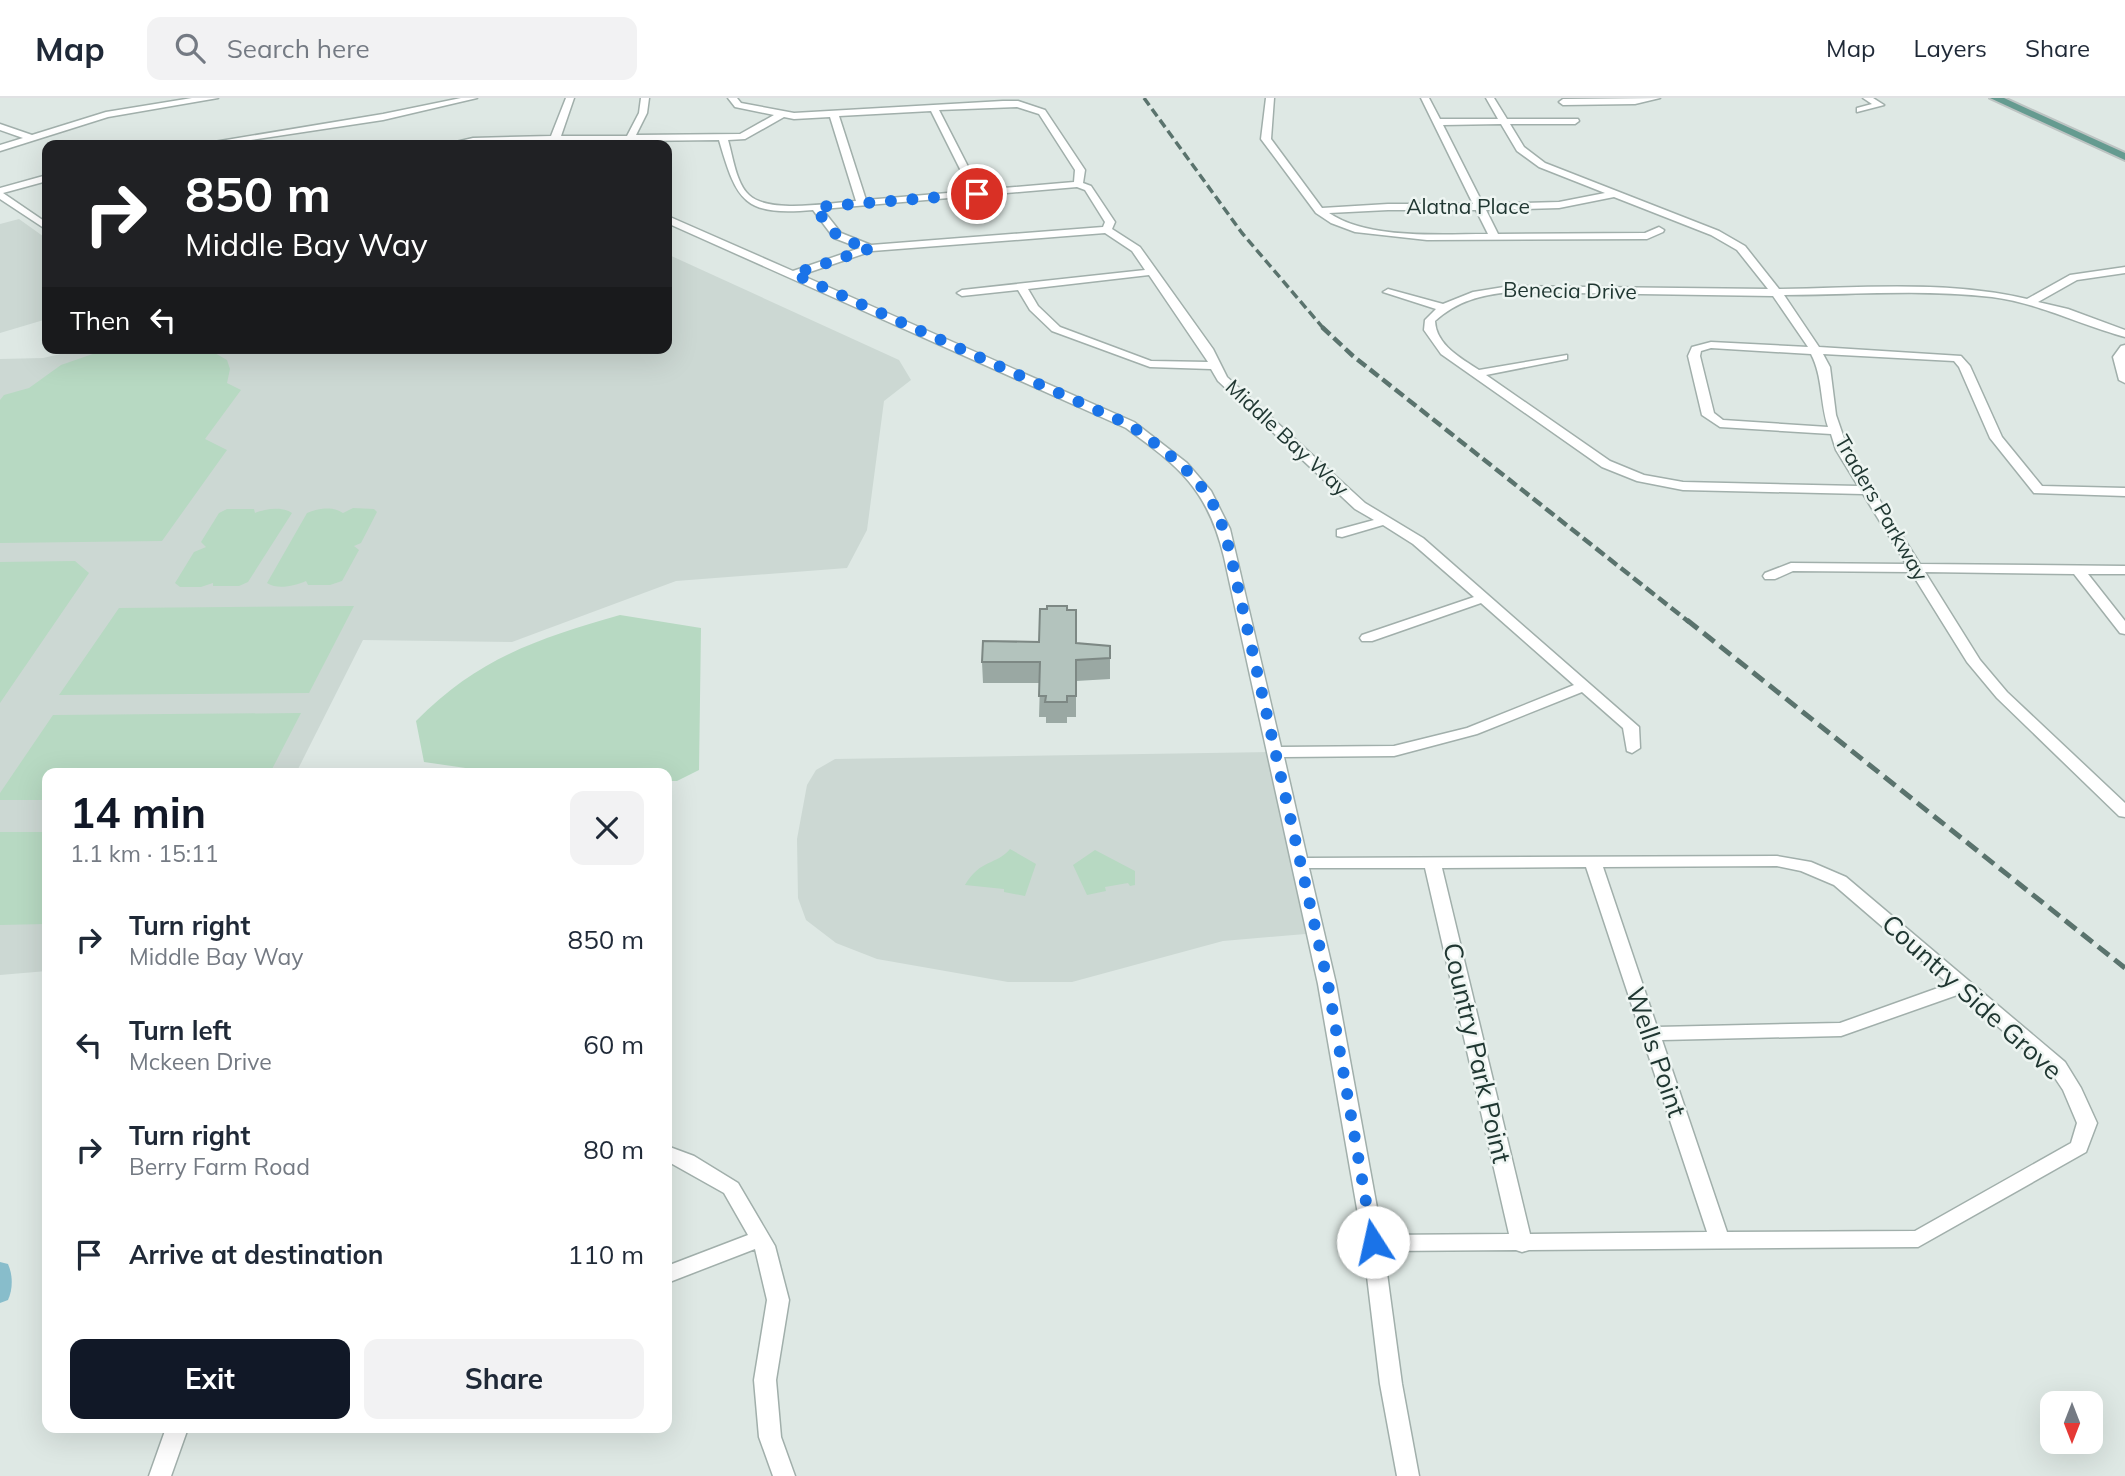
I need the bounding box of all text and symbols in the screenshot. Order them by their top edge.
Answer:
search box [147,17,637,80]
text: Map [35,28,105,69]
icon: search [171,29,209,67]
text: Search here [227,32,370,65]
text: Map [1826,33,1875,63]
text: Layers [1913,33,1987,63]
text: Share [2025,33,2090,63]
text: 850 m [185,163,331,224]
pin [947,164,1007,224]
icon: right [70,168,161,259]
icon: arrive [958,175,996,213]
street label: Alatna Place [1406,193,1530,219]
text: Middle Bay Way [185,224,428,264]
street label: Benecia Drive [1503,276,1637,304]
icon: left [144,301,182,339]
text: Then [70,304,130,337]
street label: Middle Bay Way [1221,373,1355,501]
street label: Traders Parkway [1830,430,1934,585]
text: 14 min [70,786,206,839]
button: close [570,791,644,865]
text: 1.1 km · 15:11 [70,839,219,868]
street label: Country Side Grove [1875,907,2069,1086]
text: Turn right [129,909,250,942]
icon: right [70,921,108,959]
text: 850 m [568,923,644,956]
street label: Country Park Point [1436,940,1519,1166]
text: Middle Bay Way [129,942,304,971]
street label: Wells Point [1619,982,1694,1121]
text: Turn left [129,1014,231,1047]
icon: left [70,1026,108,1064]
text: 60 m [583,1028,644,1061]
text: Mckeen Drive [129,1047,272,1076]
text: Turn right [129,1119,250,1152]
icon: right [70,1131,108,1169]
text: 80 m [583,1133,644,1166]
text: Berry Farm Road [129,1152,310,1181]
position arrow [1336,1205,1410,1279]
icon: arrive [70,1236,108,1274]
text: Arrive at destination [129,1238,384,1271]
text: 110 m [568,1238,644,1271]
button: Exit [70,1339,350,1419]
button: Share [364,1339,644,1419]
north arrow [2040,1391,2104,1454]
map controls [2040,1391,2103,1454]

